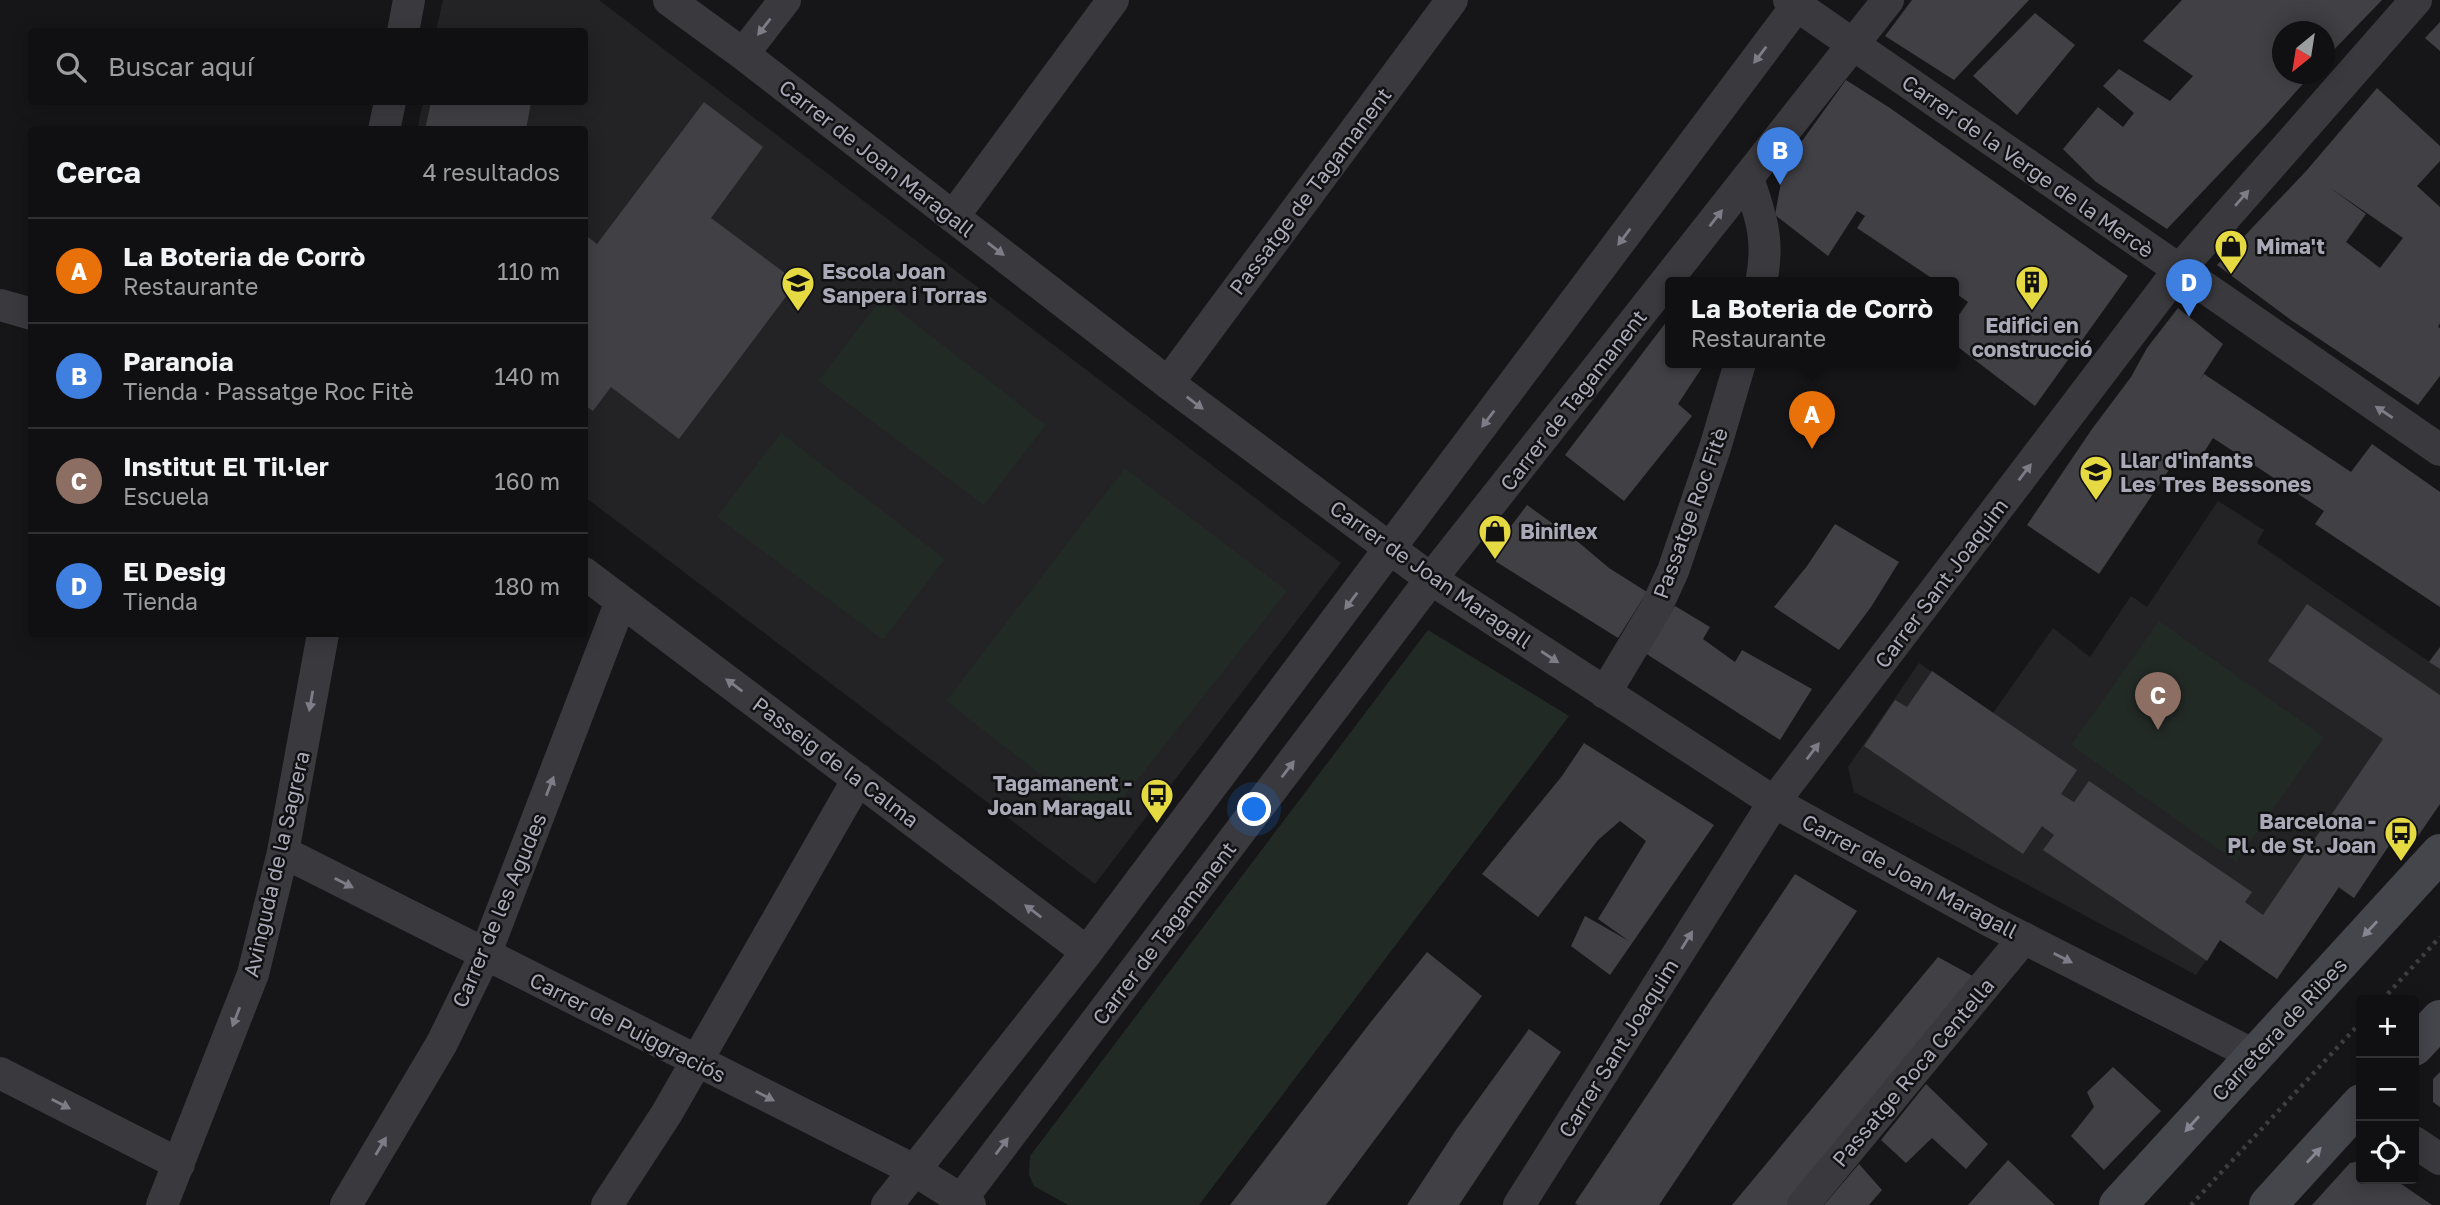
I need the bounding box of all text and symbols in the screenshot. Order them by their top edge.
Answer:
one-way arrow [757,18,771,36]
north arrow [2272,21,2335,84]
search box [28,28,588,105]
one-way arrow [1753,45,1767,64]
icon: search [52,48,90,86]
text: Buscar aquí [108,51,254,82]
street label: Carrer de la Verge de la Mercè [1897,69,2159,263]
street label: Carrer de Joan Maragall [774,74,980,242]
street label: Passatge de Tagamanent [1224,82,1396,300]
pin: B [1757,127,1803,185]
text: Cerca [56,154,141,190]
text: 4 resultados [423,158,560,186]
one-way arrow [2234,189,2250,207]
one-way arrow [1709,209,1723,227]
shop icon: Mima't [2212,227,2250,276]
one-way arrow [1617,228,1631,246]
place label: Mima't [2256,233,2325,259]
text: La Boteria de Corrò [123,241,365,272]
one-way arrow [986,242,1004,257]
text: A [71,257,87,285]
text: 110 m [497,257,560,285]
place label: Escola Joan Sanpera i Torras [822,258,987,308]
pin: D [2166,259,2212,317]
building icon: Edifici en construcció [2013,263,2051,312]
school or university icon: Escola Joan Sanpera i Torras [779,264,817,313]
text: Restaurante [123,272,258,300]
popup [1665,277,1959,368]
text: La Boteria de Corrò [1691,293,1933,324]
street label: Carrer de Tagamanent [1494,304,1652,496]
place label: Edifici en construcció [1972,312,2092,362]
text: Restaurante [1691,324,1826,352]
text: Paranoia [123,346,233,377]
text: B [71,362,87,390]
text: 140 m [494,362,560,390]
text: Tienda · Passatge Roc Fitè [123,377,414,405]
pin: A [1789,391,1835,449]
one-way arrow [1186,396,1204,410]
one-way arrow [2375,405,2393,419]
one-way arrow [1481,410,1495,428]
street label: Passatge Roc Fitè [1647,424,1733,602]
place label: Llar d'infants Les Tres Bessones [2120,447,2312,497]
text: Institut El Til·ler [123,451,329,482]
school or university icon: Llar d'infants Les Tres Bessones [2077,453,2115,502]
one-way arrow [2017,464,2032,482]
text: C [71,467,87,495]
text: 160 m [495,467,560,495]
text: Escuela [123,482,209,510]
street label: Carrer Sant Joaquim [1869,493,2013,673]
street label: Carrer de Joan Maragall [1325,494,1537,654]
shop icon: Biniflex [1476,512,1514,561]
place label: Biniflex [1520,518,1598,544]
text: El Desig [123,556,226,587]
text: D [71,572,87,600]
text: 180 m [494,572,560,600]
text: Tienda [123,587,198,615]
one-way arrow [1345,592,1359,610]
one-way arrow [1540,650,1560,663]
pin: C [2135,672,2181,730]
one-way arrow [725,679,743,693]
one-way arrow [305,690,316,712]
street label: Passeig de la Calma [748,691,924,833]
one-way arrow [1805,742,1819,760]
street label: Avinguda de la Sagrera [237,748,315,980]
one-way arrow [1280,760,1294,778]
place label: Tagamanent - Joan Maragall [987,770,1132,820]
one-way arrow [545,776,556,797]
bus stop icon: Tagamanent - Joan Maragall [1138,776,1176,825]
your location [1237,792,1271,826]
street label: Carrer de Joan Maragall [1798,808,2022,944]
place label: Barcelona - Pl. de St. Joan [2227,808,2376,858]
street label: Carrer de les Agudes [446,809,552,1011]
bus stop icon: Barcelona - Pl. de St. Joan [2382,814,2420,863]
street label: Carrer de Tagamanent [1087,836,1241,1030]
one-way arrow [334,877,354,889]
one-way arrow [1024,903,1042,918]
one-way arrow [2362,920,2378,938]
one-way arrow [1680,931,1693,950]
one-way arrow [2053,952,2073,963]
street label: Carretera de Ribes [2206,952,2352,1106]
street label: Carrer Sant Joaquim [1553,954,1683,1142]
street label: Carrer de Puiggraciós [525,966,731,1088]
street label: Passatge Roca Centella [1826,972,2000,1172]
map controls [2356,995,2419,1184]
button: + [2356,995,2419,1058]
one-way arrow [231,1006,242,1027]
button: − [2356,1058,2419,1121]
one-way arrow [756,1089,776,1101]
one-way arrow [51,1099,71,1110]
one-way arrow [2184,1115,2200,1132]
button: locate [2356,1121,2419,1184]
one-way arrow [374,1137,387,1156]
one-way arrow [995,1137,1009,1155]
one-way arrow [2305,1147,2321,1164]

